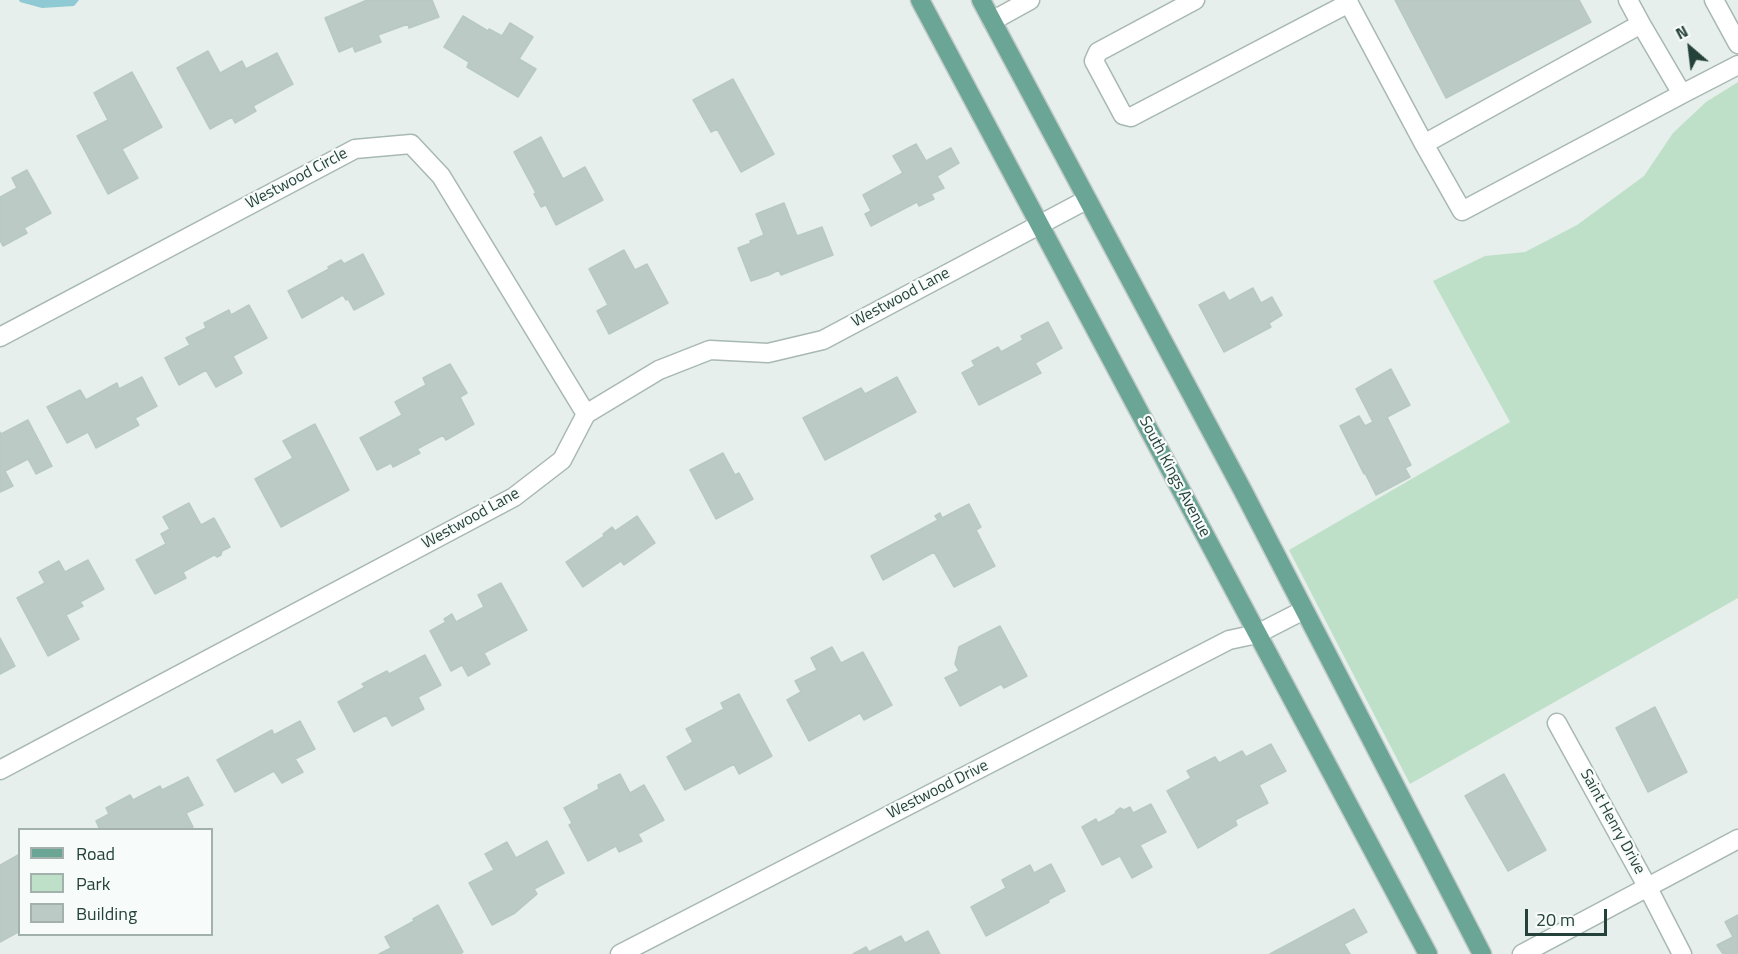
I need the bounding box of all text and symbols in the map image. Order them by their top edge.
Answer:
north arrow [1660,18,1720,78]
text: N [1671,19,1692,45]
street label: Westwood Circle [243,144,351,214]
street label: Westwood Lane [849,264,953,332]
street label: South Kings Avenue [1134,413,1214,541]
street label: Westwood Lane [419,484,523,554]
street label: Westwood Drive [884,756,992,824]
street label: Saint Henry Drive [1575,766,1649,878]
legend [18,828,213,936]
text: Road [76,840,115,867]
text: Park [76,870,110,897]
scale bar [1528,897,1610,935]
text: Building [76,900,137,927]
text: 20 m [1536,906,1575,933]

